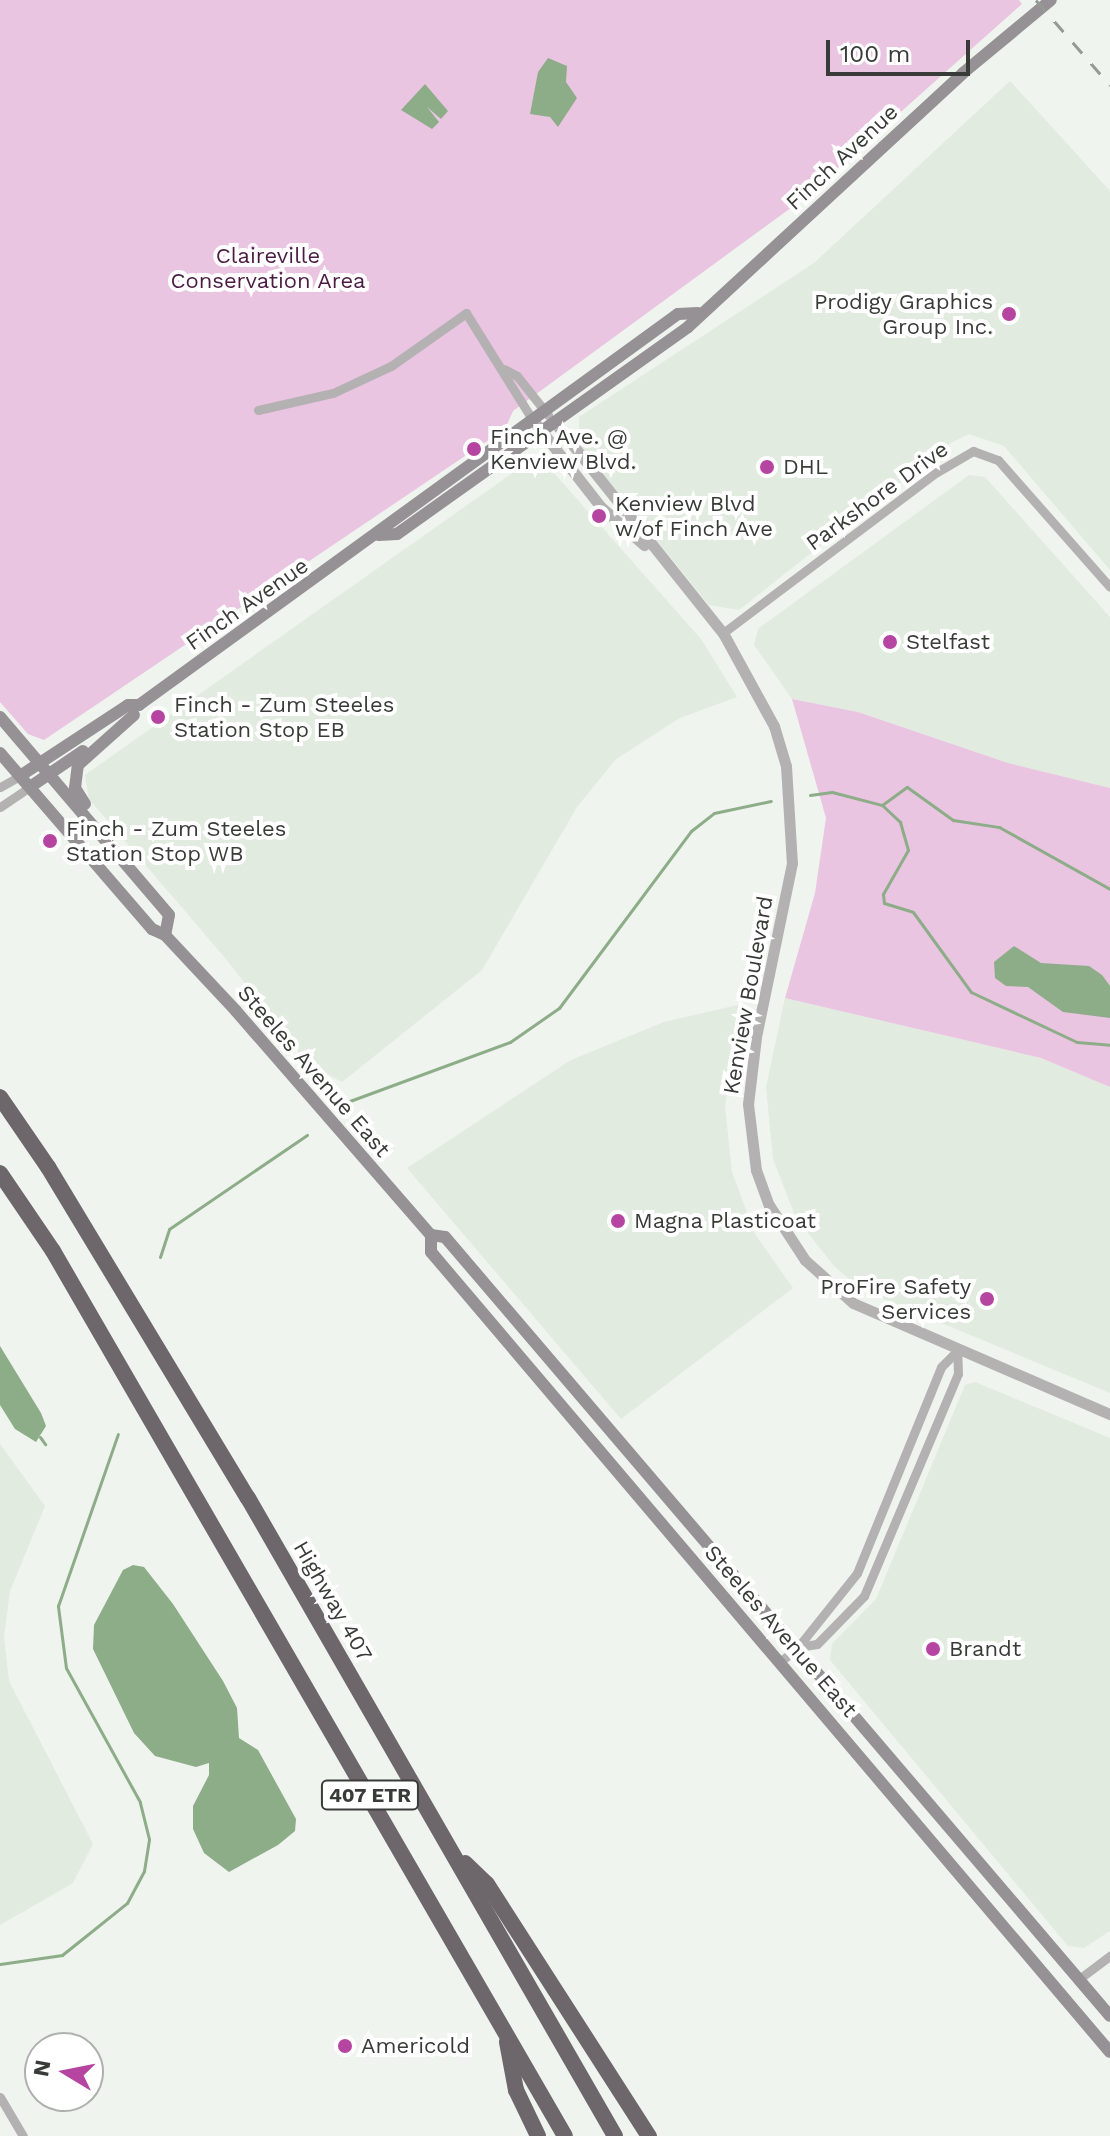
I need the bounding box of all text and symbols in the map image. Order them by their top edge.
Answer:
scale bar [830,24,974,74]
text: 100 m [840,40,910,68]
street label: Finch Avenue [780,98,904,216]
park label: Claireville Conservation Area [170,242,366,294]
place label: Prodigy Graphics Group Inc. [813,288,993,340]
marker: Prodigy Graphics Group Inc. [1000,305,1018,323]
place label: Finch Ave. @ Kenview Blvd. [490,423,637,474]
street label: Parkshore Drive [801,436,953,556]
marker: Finch Ave. @ Kenview Blvd. [465,440,483,458]
place label: DHL [783,454,828,480]
marker: DHL [758,458,776,476]
place label: Kenview Blvd w/of Finch Ave [615,490,775,542]
marker: Kenview Blvd w/of Finch Ave [590,507,608,525]
street label: Finch Avenue [180,552,314,656]
place label: Stelfast [906,629,990,655]
marker: Stelfast [881,633,899,651]
place label: Finch - Zum Steeles Station Stop EB [174,691,394,742]
marker: Finch - Zum Steeles Station Stop EB [149,708,167,726]
place label: Finch - Zum Steeles Station Stop WB [66,815,286,866]
marker: Finch - Zum Steeles Station Stop WB [41,832,59,850]
street label: Kenview Boulevard [718,894,778,1096]
street label: Steeles Avenue East [232,979,396,1163]
place label: Magna Plasticoat [634,1208,816,1234]
marker: Magna Plasticoat [609,1212,627,1230]
place label: ProFire Safety Services [820,1273,971,1324]
marker: ProFire Safety Services [978,1290,996,1308]
street label: Highway 407 [288,1536,378,1666]
street label: Steeles Avenue East [699,1539,863,1723]
place label: Brandt [949,1636,1021,1662]
marker: Brandt [924,1640,942,1658]
road number: 407 ETR [320,1779,420,1811]
north arrow [24,2032,104,2112]
place label: Americold [361,2033,470,2059]
marker: Americold [336,2037,354,2055]
text: N [28,2058,56,2078]

